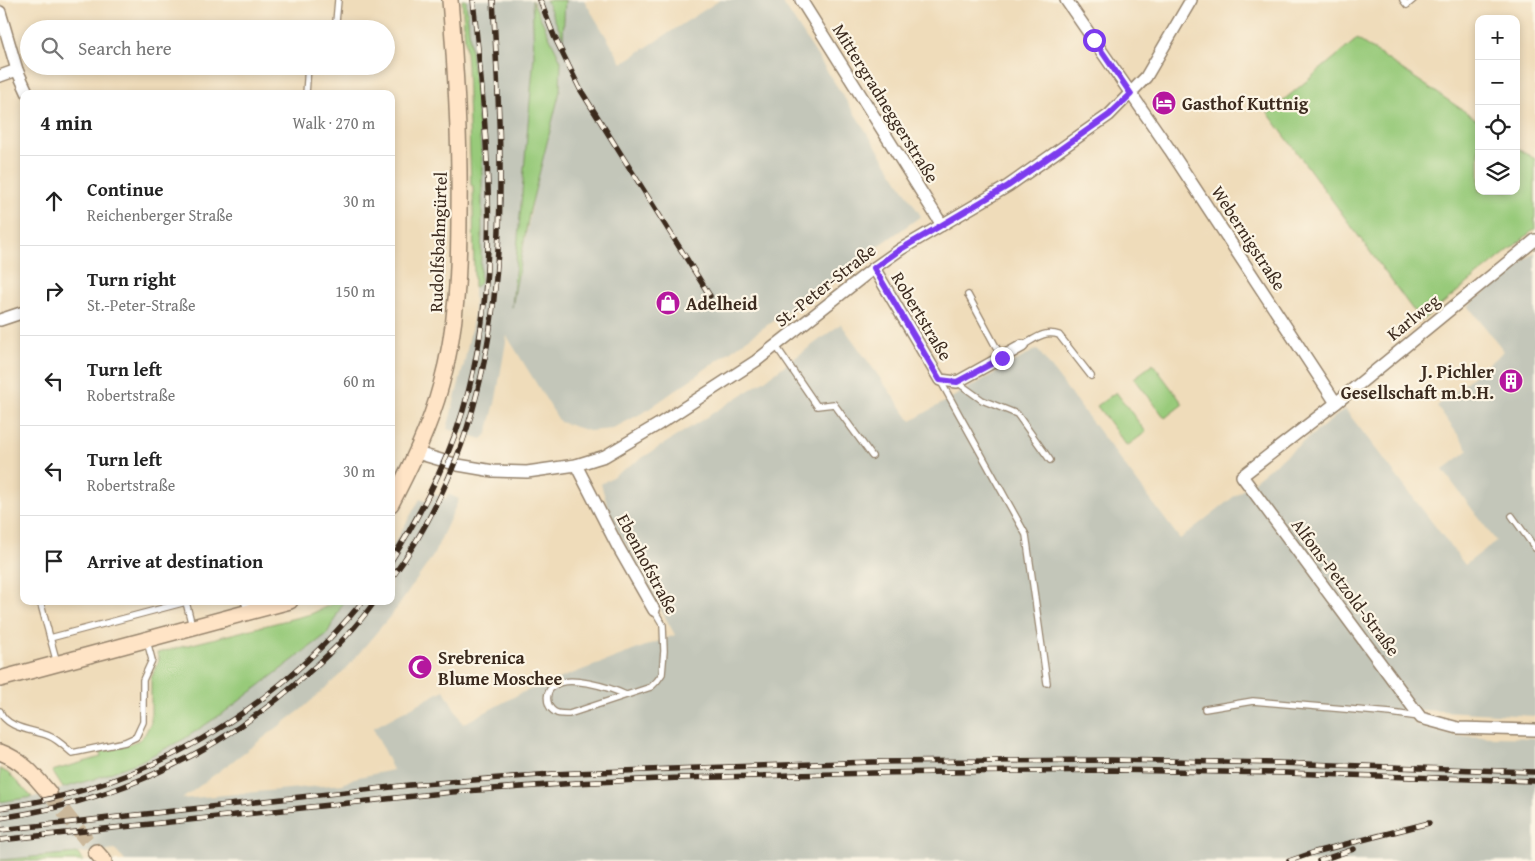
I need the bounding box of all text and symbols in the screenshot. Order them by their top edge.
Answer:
map controls [1475,15,1520,195]
button: + [1475,15,1520,60]
street label: Mittergradneggerstraße [826,18,946,188]
search box [20,20,395,75]
route start [1083,29,1106,52]
icon: search [38,34,66,62]
text: Search here [78,34,172,62]
button: − [1475,60,1520,105]
hotel icon: Gasthof Kuttnig [1151,90,1177,116]
place label: Gasthof Kuttnig [1182,90,1309,117]
button: locate [1475,105,1520,150]
text: 4 min [40,107,92,138]
text: Walk · 270 m [292,111,375,135]
button: layers [1475,150,1520,195]
street label: Rudolfsbahngürtel [422,171,454,313]
text: Continue [87,175,164,203]
street label: Webernigstraße [1205,180,1293,296]
icon: ahead [40,187,68,215]
text: 30 m [343,189,375,213]
text: Reichenberger Straße [87,203,233,227]
street label: St.-Peter-Straße [769,237,881,333]
text: Turn right [87,265,176,293]
street label: Robertstraße [885,266,959,366]
icon: right [40,277,68,305]
text: 150 m [335,279,375,303]
street label: Karlweg [1381,287,1445,347]
shop icon: Adelheid [655,290,681,316]
place label: Adelheid [686,290,758,317]
text: St.-Peter-Straße [87,293,196,317]
route end [991,347,1014,370]
text: Turn left [87,355,162,383]
place label: J. Pichler Gesellschaft m.b.H. [1341,358,1495,406]
icon: left [40,367,68,395]
building icon: J. Pichler Gesellschaft m.b.H. [1498,368,1524,394]
text: 60 m [343,369,375,393]
text: Robertstraße [87,383,175,407]
text: Turn left [87,445,162,473]
icon: left [40,457,68,485]
text: 30 m [343,459,375,483]
text: Robertstraße [87,473,175,497]
street label: Ebenhofstraße [610,509,686,619]
street label: Alfons-Petzold-Straße [1285,512,1407,662]
icon: arrive [40,547,68,575]
text: Arrive at destination [87,547,263,575]
place label: Srebrenica Blume Moschee [438,644,563,692]
mosque icon: Srebrenica Blume Moschee [407,654,433,680]

